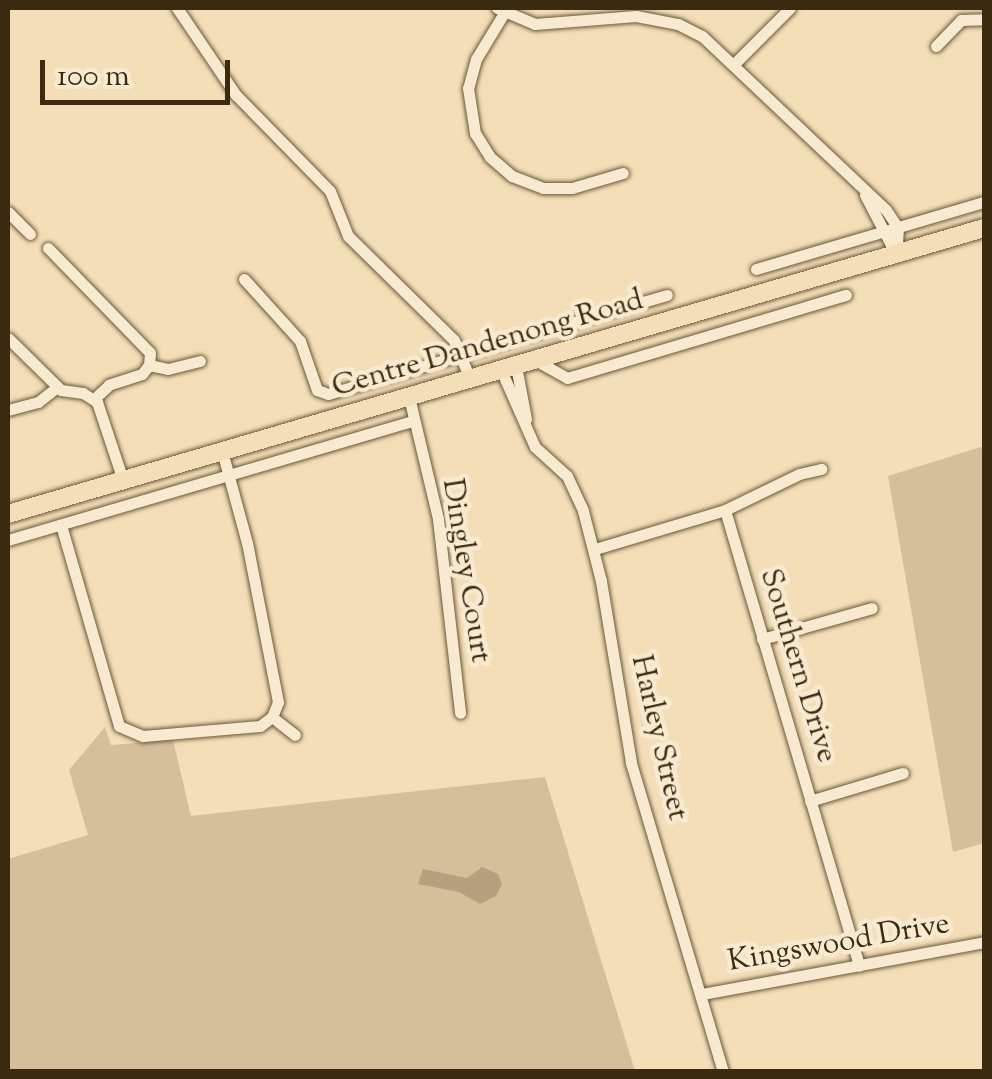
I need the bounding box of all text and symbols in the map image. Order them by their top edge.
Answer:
scale bar [45,40,235,102]
text: 100 m [57,56,130,99]
street label: Centre Dandenong Road [328,283,648,407]
street label: Dingley Court [433,476,497,666]
street label: Southern Drive [750,565,844,767]
street label: Harley Street [621,652,695,824]
street label: Kingswood Drive [726,907,952,981]

